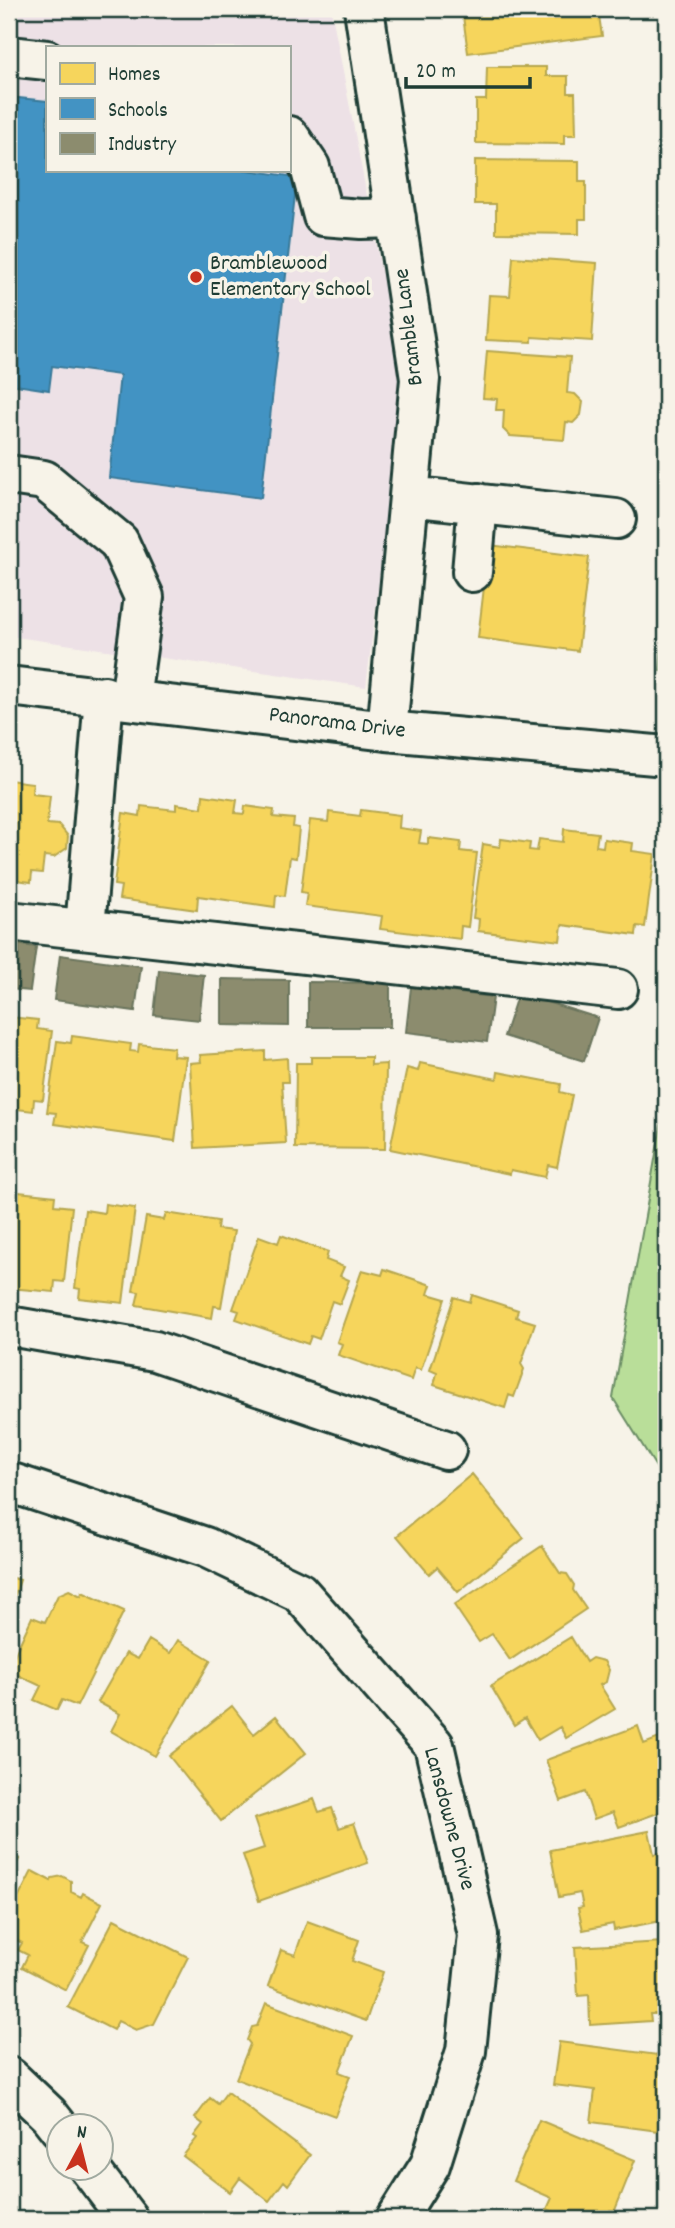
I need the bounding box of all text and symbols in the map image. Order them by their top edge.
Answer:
legend [46,46,290,172]
scale bar [406,46,530,90]
text: 20 m [416,58,456,88]
text: Homes [108,61,161,91]
text: Schools [108,97,168,127]
text: Industry [108,131,176,161]
place label: Bramblewood Elementary School [210,248,371,307]
street label: Bramble Lane [386,267,434,387]
marker: Bramblewood Elementary School [188,269,204,285]
street label: Panorama Drive [267,699,407,749]
street label: Lansdowne Drive [413,1744,483,1894]
north arrow [46,2112,116,2182]
text: N [75,2120,88,2148]

